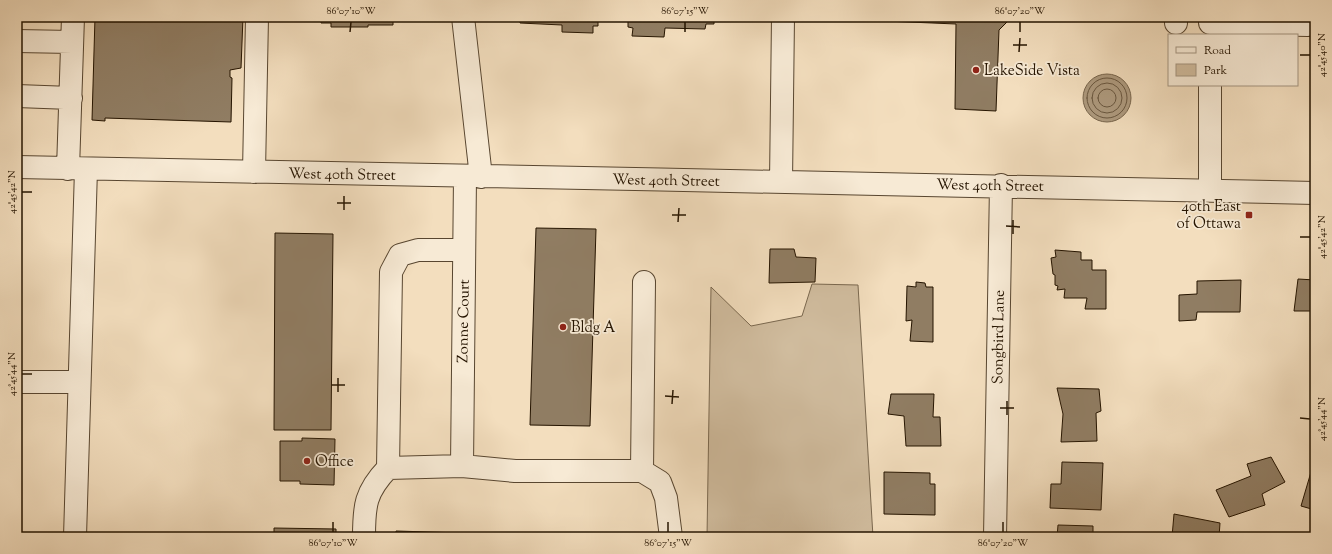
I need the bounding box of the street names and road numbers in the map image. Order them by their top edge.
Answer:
street label: West 40th Street [288,164,396,187]
street label: West 40th Street [612,170,720,193]
street label: West 40th Street [936,175,1044,198]
street label: Zonne Court [453,279,476,363]
street label: Songbird Lane [988,290,1011,384]

